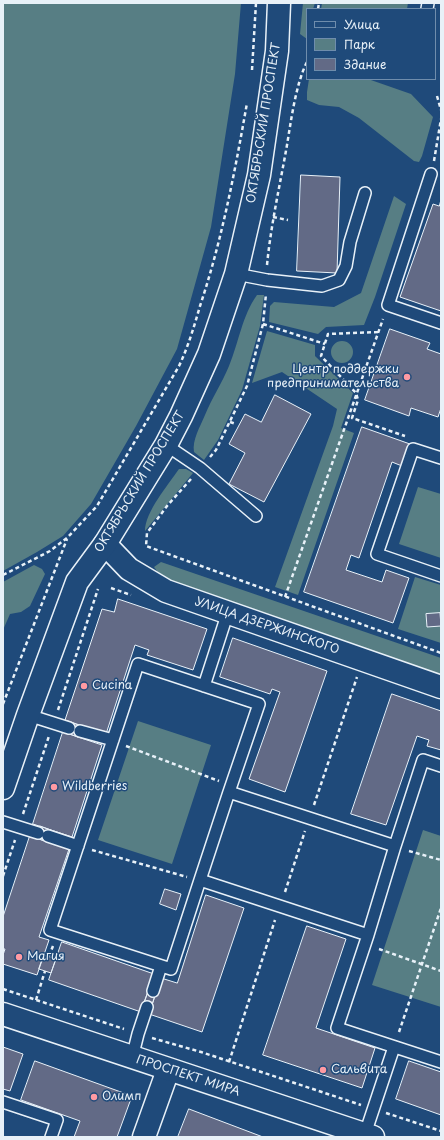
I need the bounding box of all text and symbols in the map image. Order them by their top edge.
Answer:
legend [306,8,436,80]
text: Улица [344,15,380,33]
text: Парк [344,35,375,53]
street label: ОКТЯБРЬСКИЙ ПРОСПЕКТ [244,42,284,204]
text: Здание [344,55,386,73]
place label: Центр поддержки предпринимательства [267,363,399,391]
marker: Центр поддержки предпринимательства [402,372,412,382]
street label: ОКТЯБРЬСКИЙ ПРОСПЕКТ [92,409,188,555]
street label: УЛИЦА ДЗЕРЖИНСКОГО [193,594,341,658]
place label: Cucina [92,679,132,693]
marker: Cucina [79,681,89,691]
place label: Wildberries [62,780,127,794]
marker: Wildberries [49,782,59,792]
place label: Магия [27,950,65,964]
marker: Магия [14,952,24,962]
street label: ПРОСПЕКТ МИРА [134,1052,242,1100]
place label: Сальвита [331,1063,387,1077]
marker: Сальвита [318,1065,328,1075]
place label: Олимп [102,1090,141,1104]
marker: Олимп [89,1092,99,1102]

